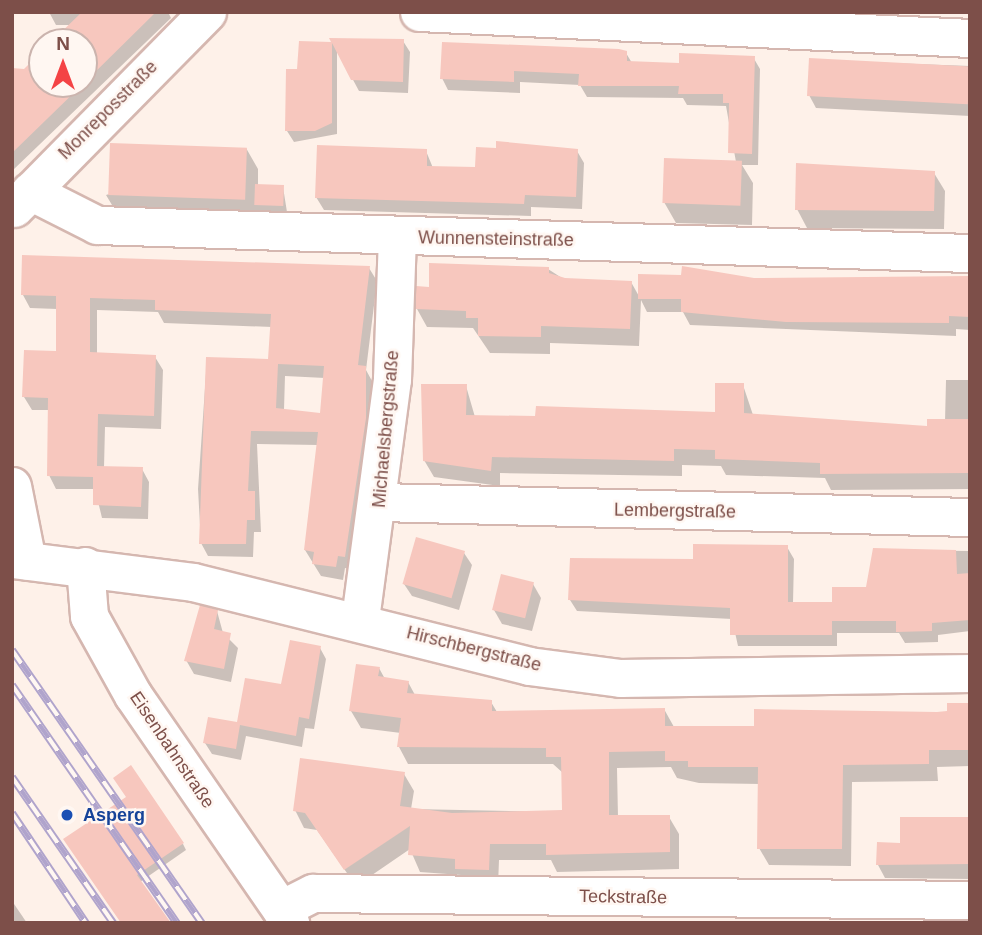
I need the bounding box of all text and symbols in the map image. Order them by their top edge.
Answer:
north arrow [28,28,98,98]
text: N [56,33,70,54]
street label: Monreposstraße [54,56,162,164]
street label: Wunnensteinstraße [418,227,574,251]
street label: Michaelsbergstraße [368,349,404,509]
street label: Lembergstraße [614,499,736,523]
street label: Hirschbergstraße [404,622,544,676]
street label: Eisenbahnstraße [125,688,219,812]
place label: Asperg [83,804,145,826]
marker: Asperg [57,805,77,825]
street label: Teckstraße [579,885,667,909]

